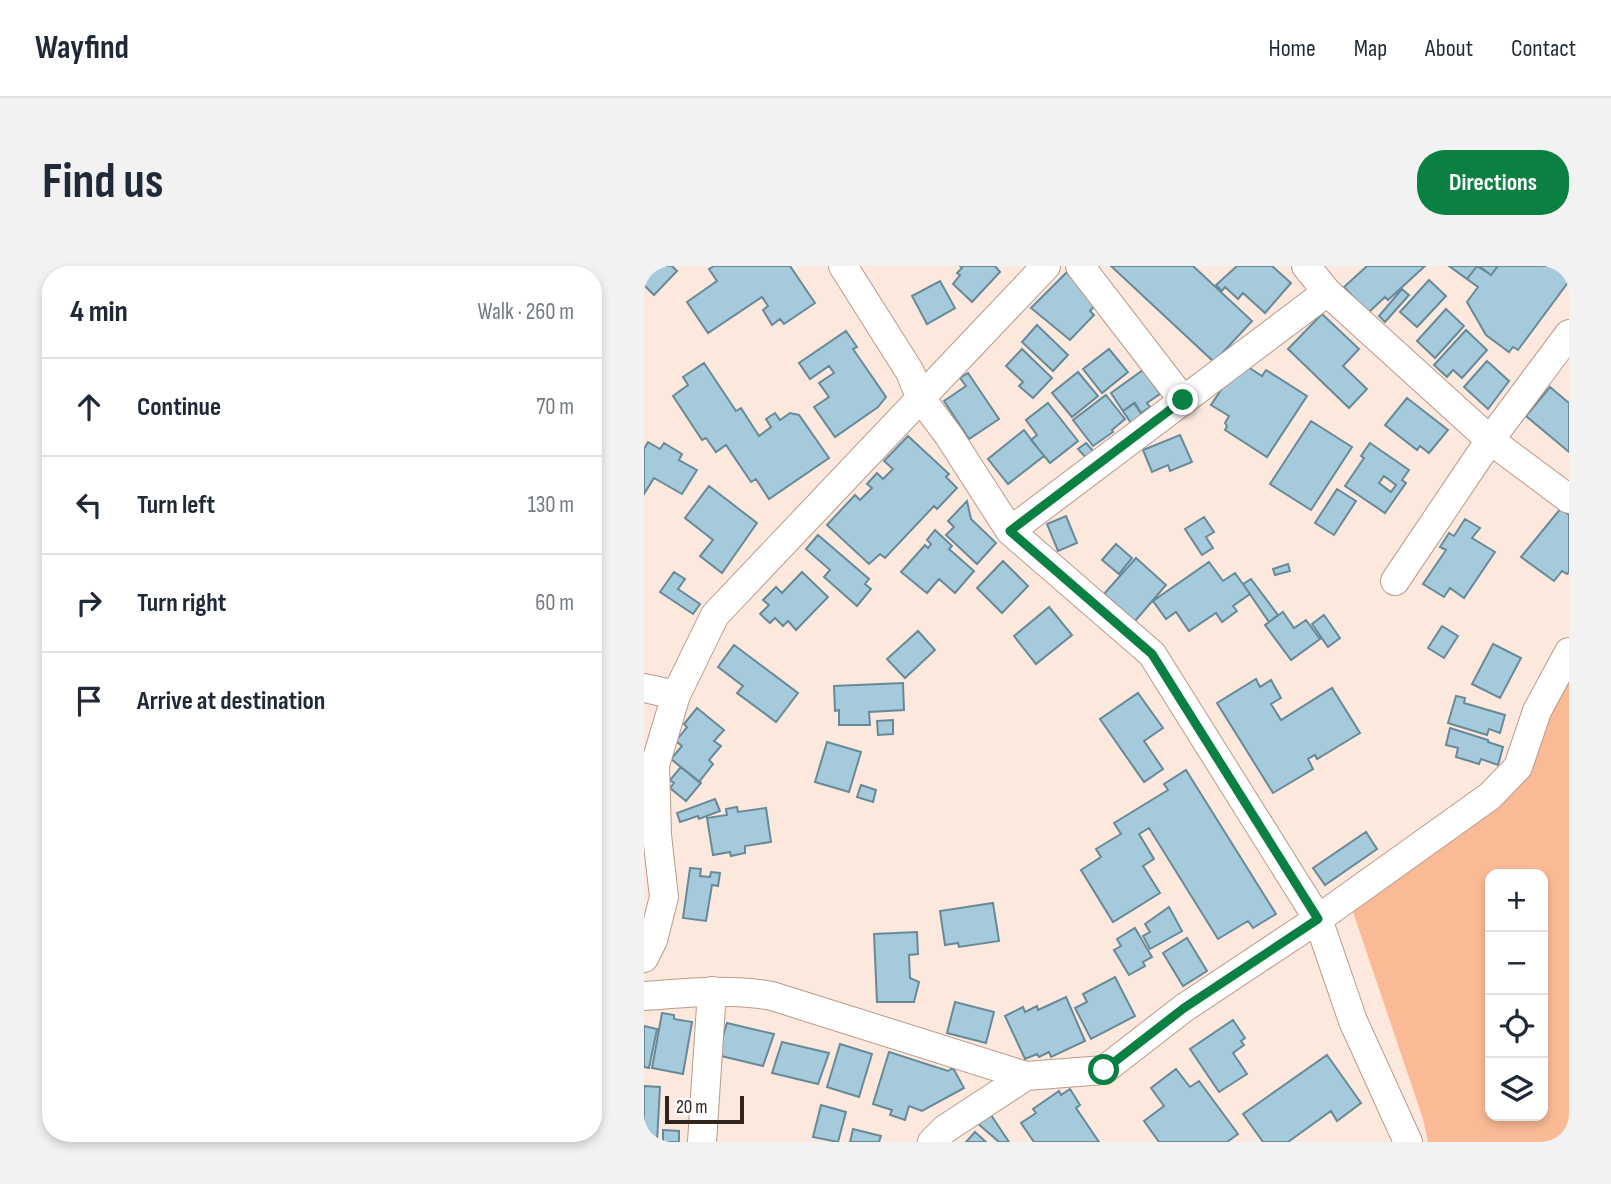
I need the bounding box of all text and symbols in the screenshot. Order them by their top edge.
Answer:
text: Wayfind [35,28,129,68]
text: Home [1268,34,1316,63]
text: Map [1354,34,1387,63]
text: About [1425,34,1473,63]
text: Contact [1511,34,1576,63]
button: Directions [1417,150,1569,215]
text: Find us [42,153,164,212]
text: 4 min [70,294,128,330]
text: Walk · 260 m [478,298,574,326]
route end [1167,384,1198,415]
icon: ahead [70,388,108,426]
text: Continue [137,392,221,423]
text: 70 m [536,393,574,421]
icon: left [70,486,108,524]
text: Turn left [137,490,215,521]
text: 130 m [528,491,574,519]
icon: right [70,584,108,622]
text: Turn right [137,588,226,619]
text: 60 m [535,589,574,617]
icon: arrive [70,682,108,720]
text: Arrive at destination [137,686,325,717]
map controls [1485,869,1548,1121]
button: + [1485,869,1548,932]
button: − [1485,932,1548,995]
button: locate [1485,995,1548,1058]
route start [1088,1054,1119,1085]
button: layers [1485,1058,1548,1121]
scale bar [665,1093,744,1125]
text: 20 m [676,1096,708,1119]

